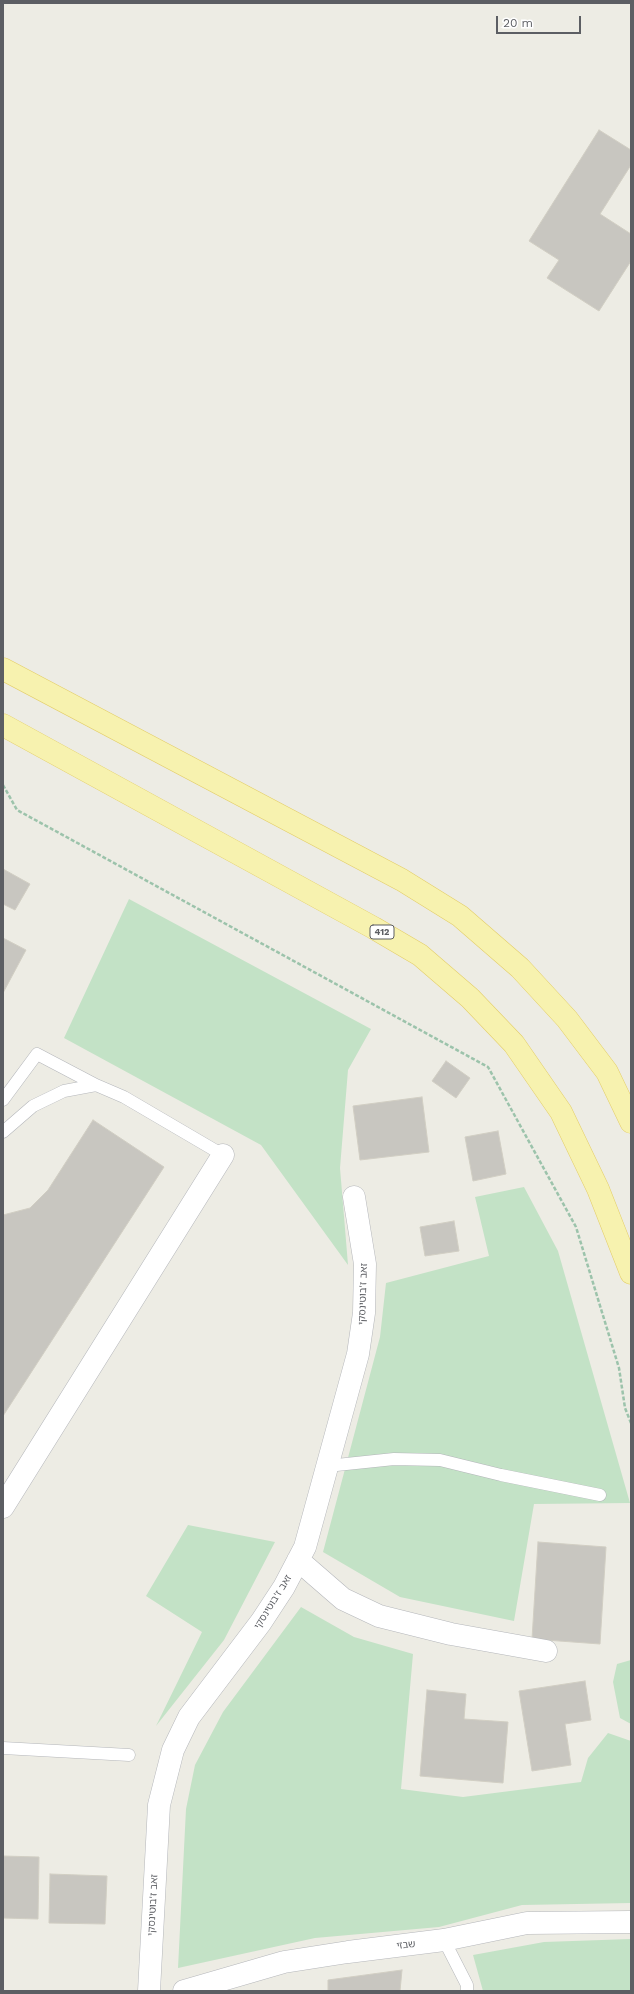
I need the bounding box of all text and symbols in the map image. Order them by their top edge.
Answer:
scale bar [498,8,583,34]
text: 20 m [503,16,533,30]
road number: 412 [370,925,394,939]
street label: זאב ז'בוטינסקי [356,1263,370,1325]
street label: זאב ז'בוטינסקי [252,1573,294,1631]
street label: זאב ז'בוטינסקי [145,1874,161,1936]
street label: שבזי [396,1938,416,1952]

